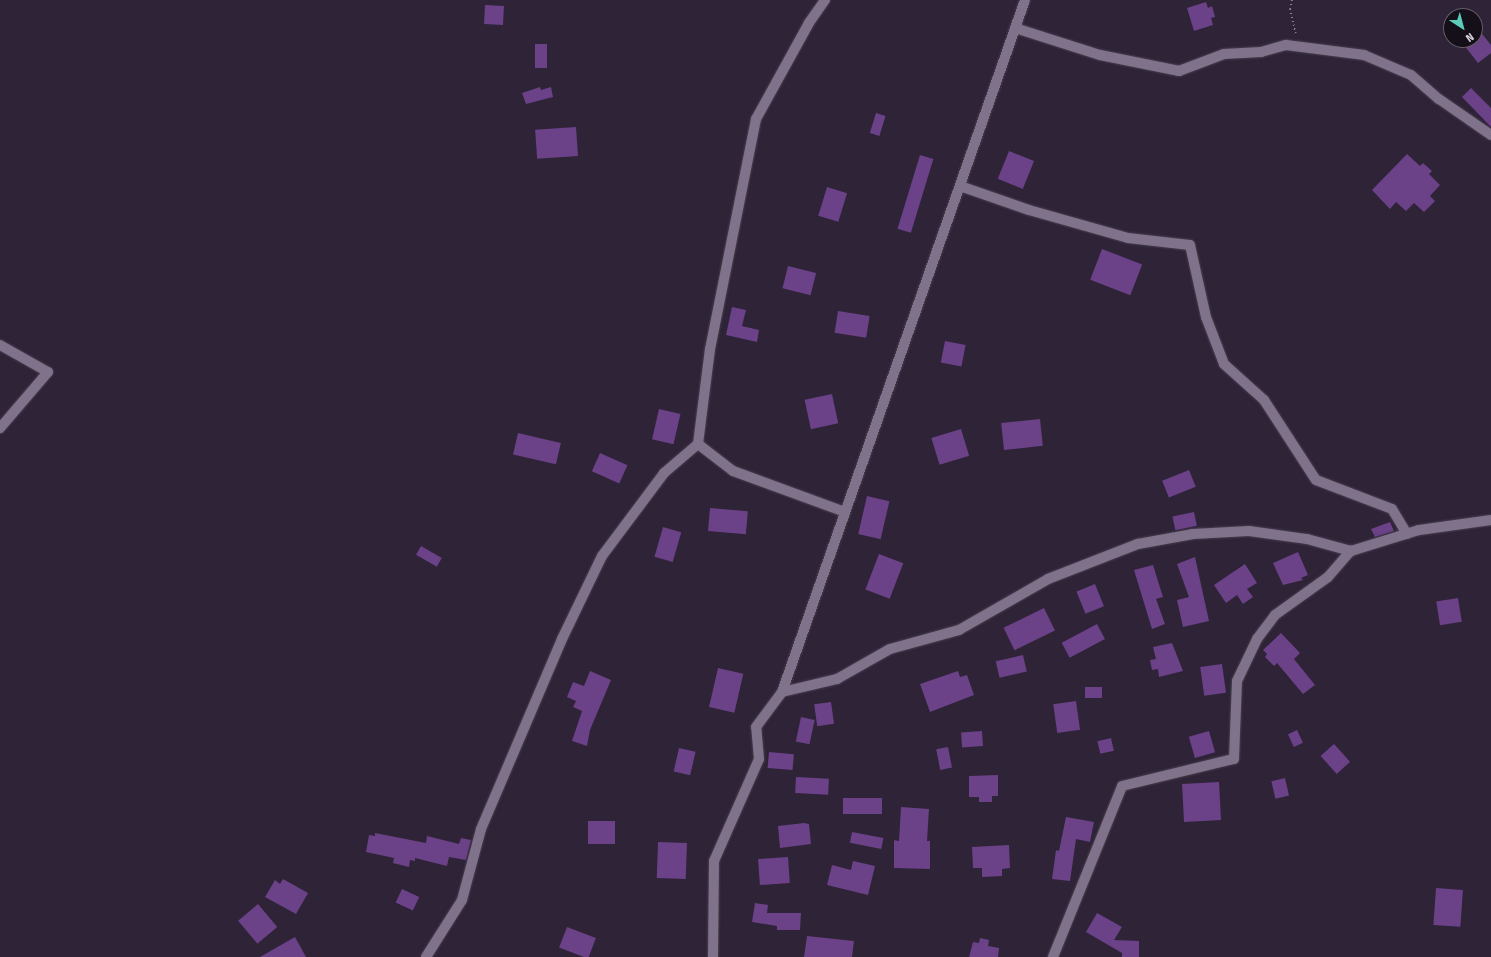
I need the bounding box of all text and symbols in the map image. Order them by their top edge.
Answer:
north arrow [1443,8,1483,48]
text: N [1463,30,1476,45]

